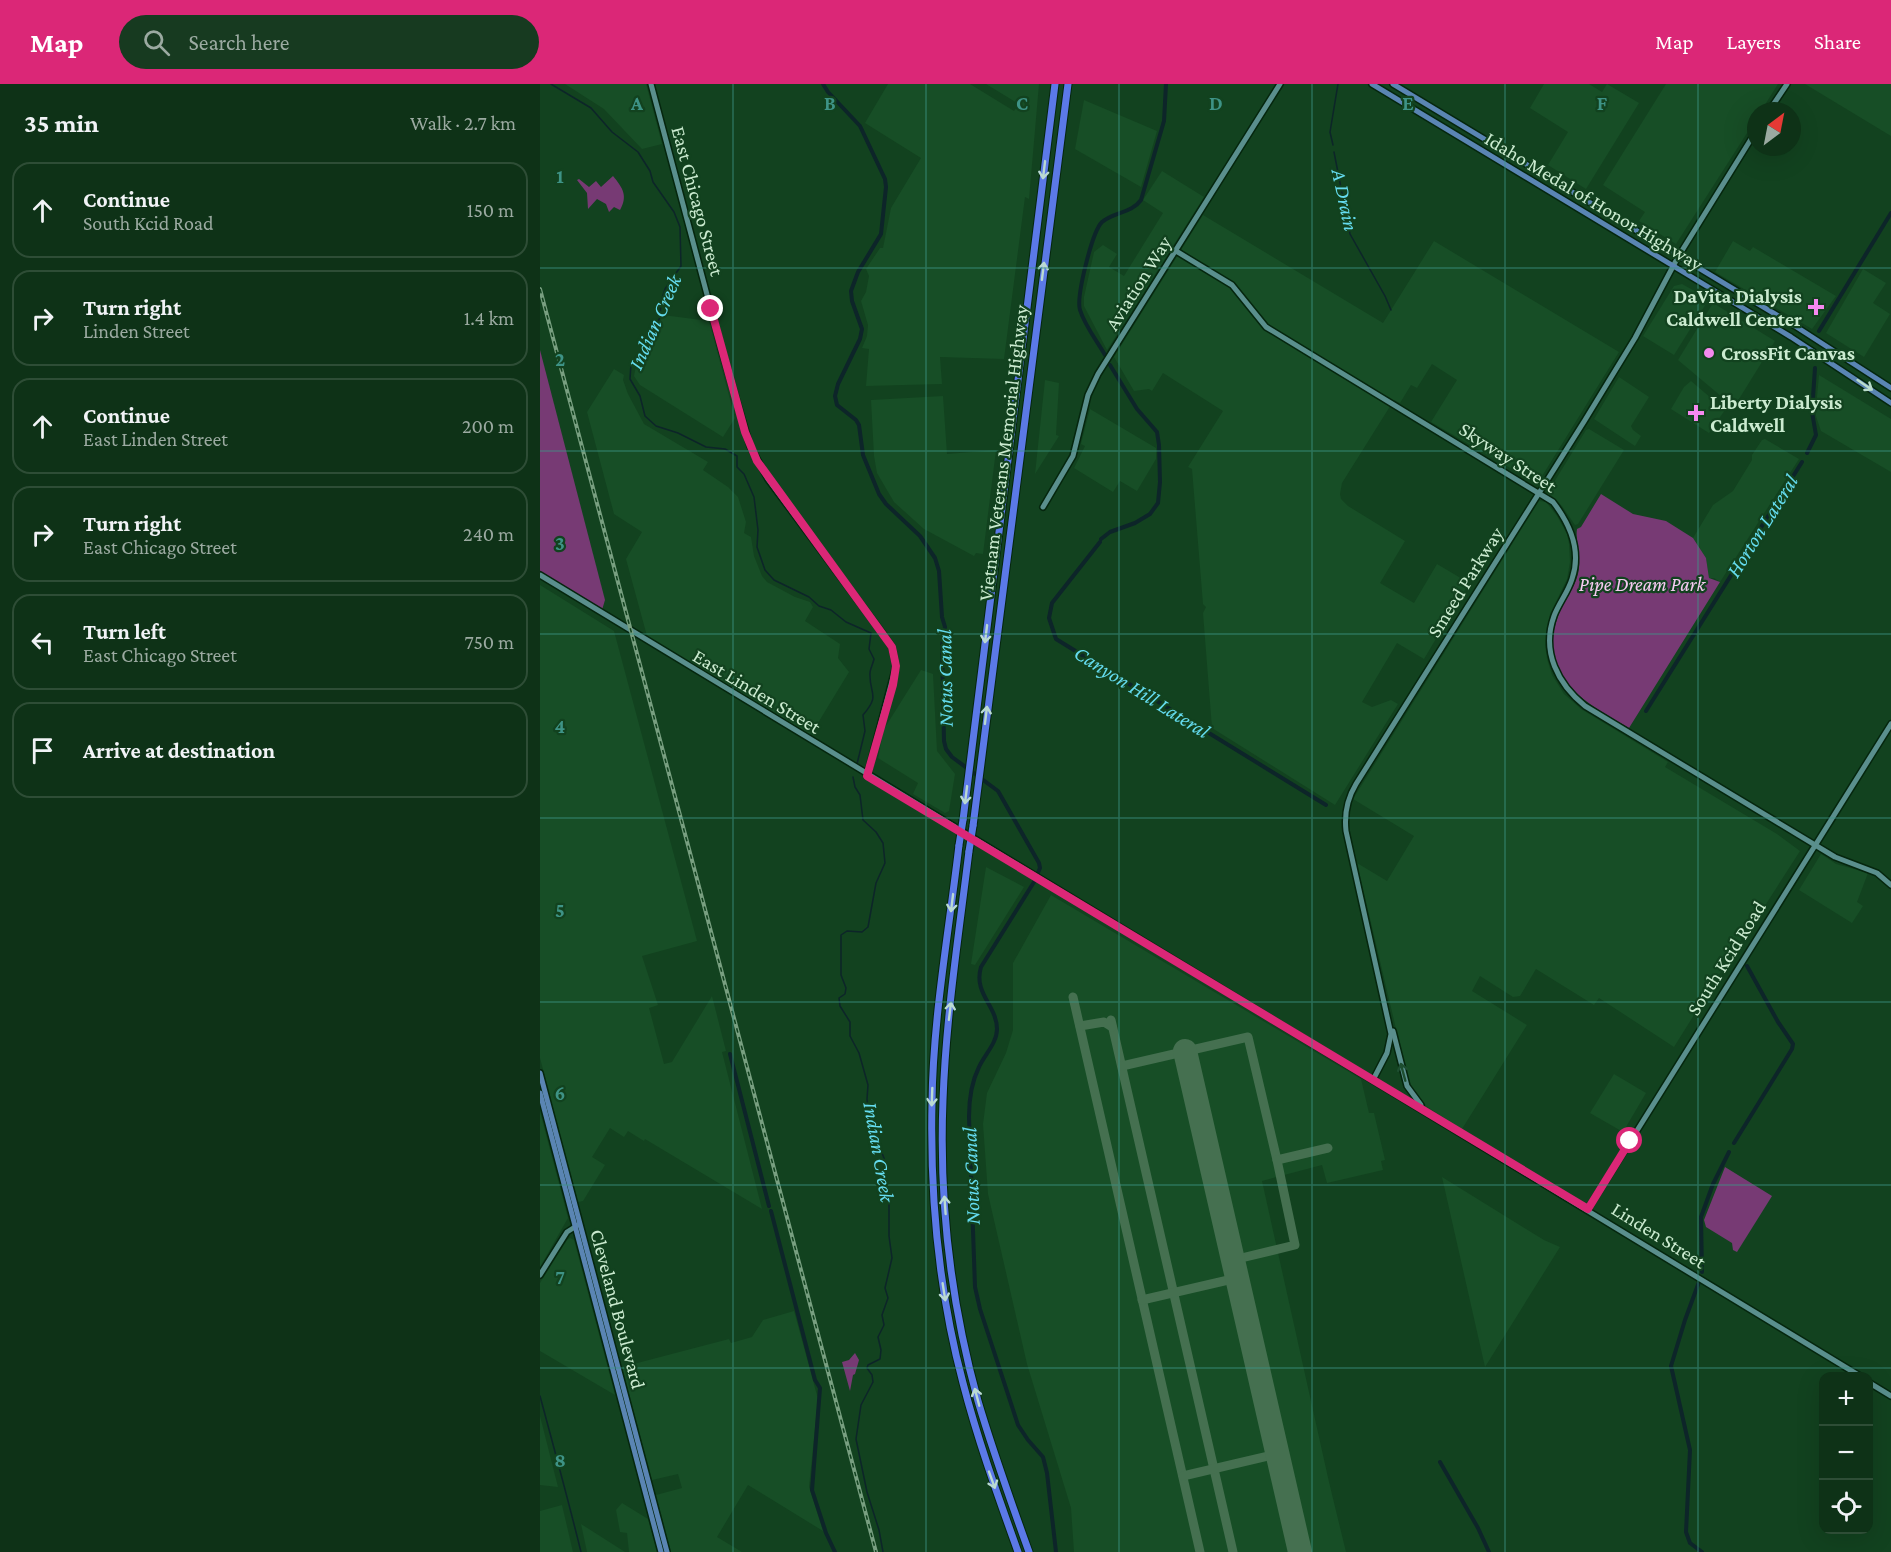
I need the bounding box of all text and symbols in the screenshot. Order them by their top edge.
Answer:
search box [119,15,539,69]
icon: search [140,26,173,59]
text: Map [30,27,83,58]
text: Search here [188,30,289,55]
text: Map [1655,30,1694,54]
text: Layers [1727,30,1781,54]
text: Share [1814,30,1861,54]
text: A [630,92,644,114]
text: B [824,92,836,114]
text: C [1016,92,1028,114]
text: D [1209,92,1223,114]
text: E [1402,92,1414,114]
text: F [1597,92,1608,114]
north arrow [1747,102,1801,156]
text: 35 min [24,109,99,138]
text: Walk · 2.7 km [410,112,516,134]
street label: East Chicago Street [667,124,729,279]
street label: Idaho Medal of Honor Highway [1481,127,1708,276]
one-way arrow [1039,160,1050,180]
text: 1 [556,165,564,187]
water label: A Drain [1327,166,1363,233]
text: Continue [83,187,170,212]
icon: ahead [26,194,59,227]
text: 150 m [467,199,514,221]
text: South Kcid Road [83,212,214,234]
street label: Aviation Way [1100,231,1177,335]
one-way arrow [1037,262,1048,282]
water label: Indian Creek [623,270,687,373]
place label: DaVita Dialysis Caldwell Center [1666,285,1802,330]
text: Turn right [83,295,181,320]
route end [697,295,723,321]
marker: DaVita Dialysis Caldwell Center [1807,298,1825,316]
icon: right [26,302,59,335]
street label: Vietnam Veterans Memorial Highway [974,303,1033,602]
text: 1.4 km [464,307,514,329]
text: Linden Street [83,320,190,342]
place label: CrossFit Canvas [1721,342,1855,364]
marker: CrossFit Canvas [1702,346,1716,360]
text: 2 [555,348,565,370]
one-way arrow [1856,379,1873,391]
place label: Liberty Dialysis Caldwell [1710,391,1842,436]
text: Continue [83,403,170,428]
marker: Liberty Dialysis Caldwell [1687,404,1705,422]
icon: ahead [26,410,59,443]
text: 200 m [462,415,514,437]
street label: Skyway Street [1455,417,1561,498]
text: East Linden Street [83,428,228,450]
water label: Horton Lateral [1721,470,1803,582]
text: Turn right [83,511,181,536]
icon: right [26,518,59,551]
street label: Smeed Parkway [1422,522,1509,642]
text: 240 m [463,523,514,545]
text: 3 [555,532,565,554]
text: East Chicago Street [83,536,237,558]
park label: Pipe Dream Park [1579,573,1706,596]
text: Turn left [83,619,166,644]
one-way arrow [980,624,991,644]
icon: left [26,626,59,659]
water label: Notus Canal [932,628,958,727]
text: 750 m [464,631,514,653]
water label: Canyon Hill Lateral [1070,641,1215,744]
text: East Chicago Street [83,644,237,666]
street label: East Linden Street [689,644,825,738]
one-way arrow [981,706,992,725]
text: 4 [555,715,566,737]
icon: arrive [26,734,59,767]
text: Arrive at destination [83,738,275,763]
one-way arrow [960,785,971,805]
one-way arrow [946,893,957,913]
street label: South Kcid Road [1682,896,1770,1019]
text: 5 [555,899,565,921]
one-way arrow [945,1001,956,1021]
one-way arrow [1397,1063,1409,1082]
text: 6 [555,1082,565,1104]
one-way arrow [926,1087,938,1107]
water label: Indian Creek [858,1100,900,1205]
water label: Notus Canal [957,1126,985,1225]
route start [1616,1127,1642,1153]
one-way arrow [939,1196,950,1216]
street label: Linden Street [1608,1197,1710,1273]
street label: Cleveland Boulevard [586,1227,650,1392]
text: 7 [555,1266,565,1288]
one-way arrow [939,1281,950,1301]
map controls [1819,1372,1873,1534]
button: + [1819,1372,1873,1426]
one-way arrow [971,1388,982,1407]
button: − [1819,1426,1873,1480]
text: 8 [554,1449,566,1471]
one-way arrow [987,1471,998,1489]
button: locate [1819,1480,1873,1534]

